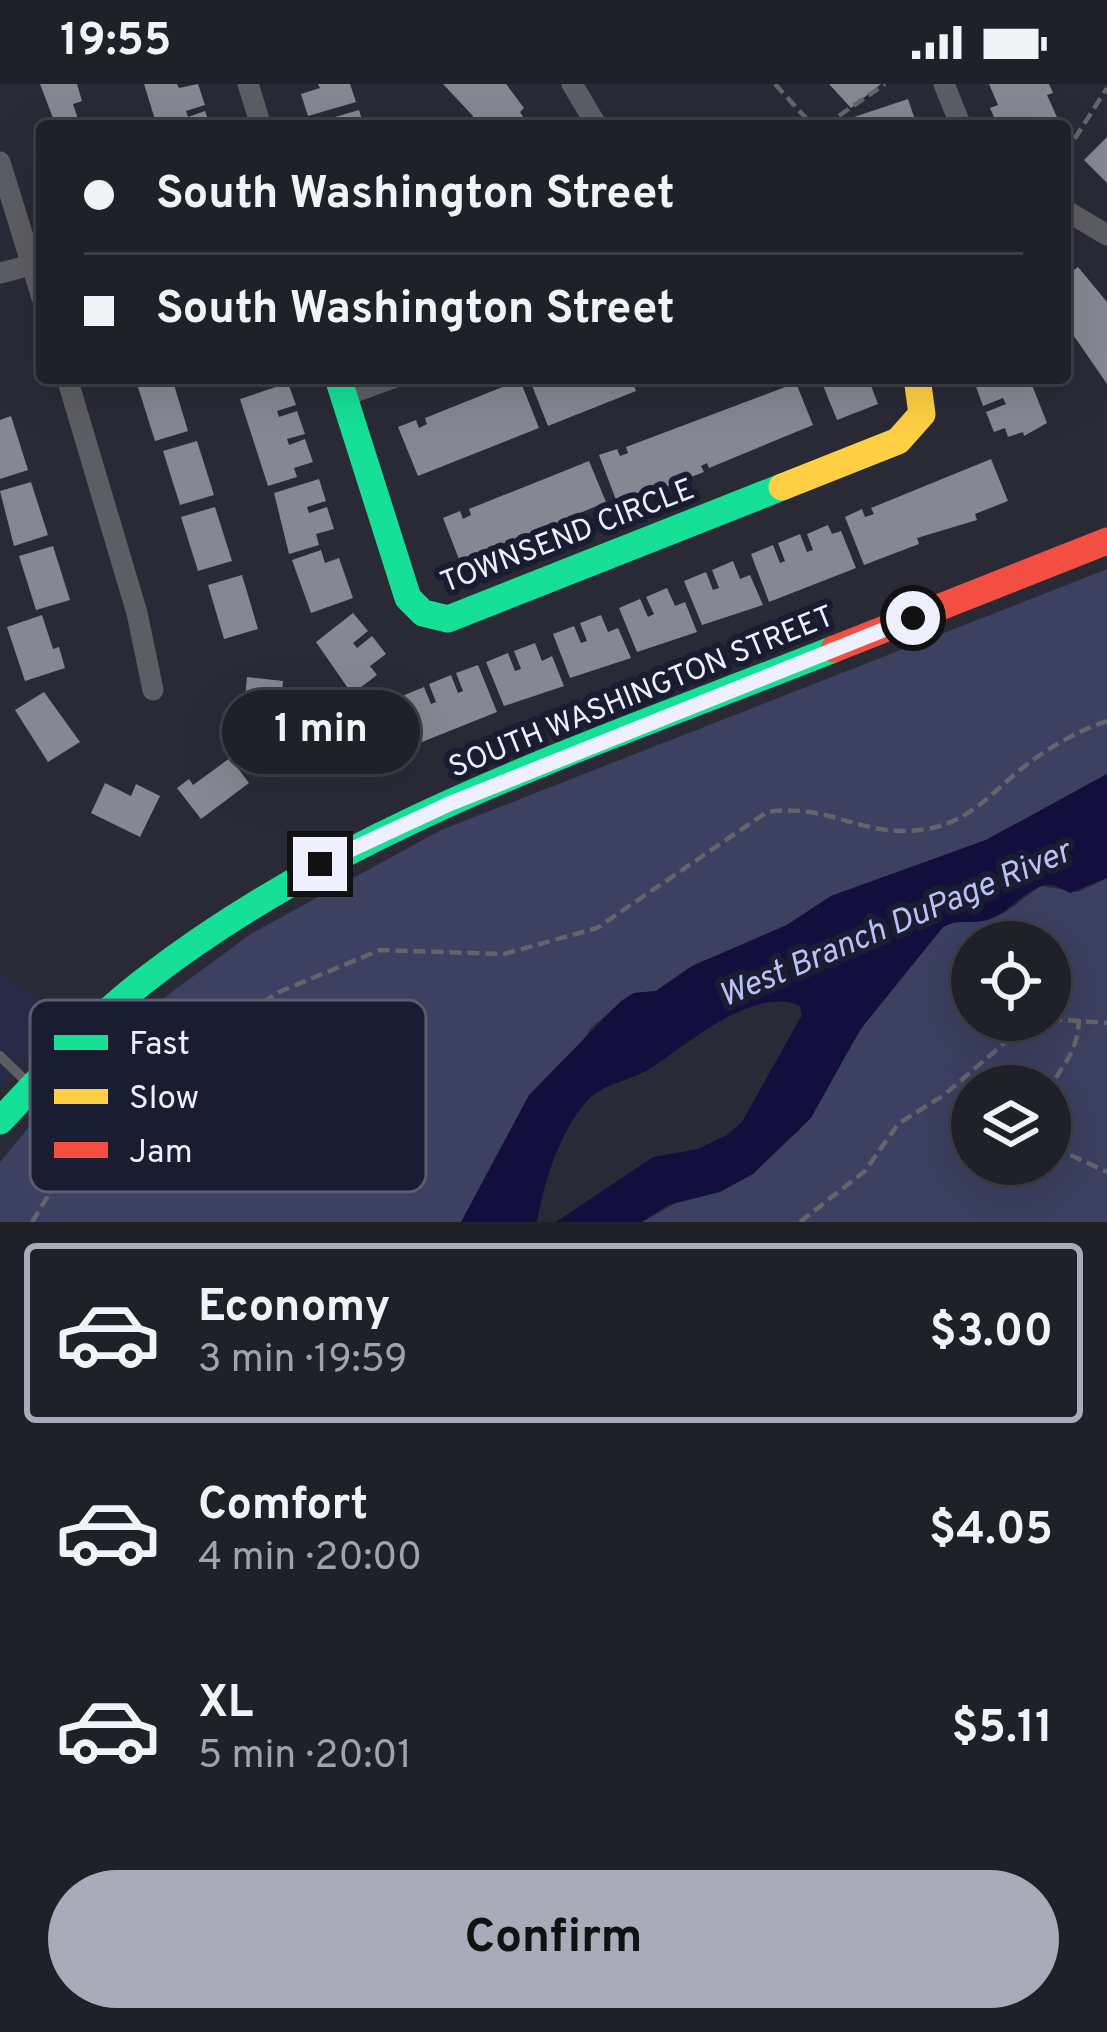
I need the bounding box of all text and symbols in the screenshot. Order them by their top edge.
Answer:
text: 19:55 [60,14,172,71]
text: South Washington Street [156,167,675,224]
text: South Washington Street [156,282,675,339]
street label: TOWNSEND CIRCLE [436,472,700,603]
route start [886,591,940,645]
street label: SOUTH WASHINGTON STREET [444,599,840,788]
callout: 1 min [221,690,419,774]
text: 1 min [274,707,368,756]
water label: West Branch DuPage River [713,831,1080,1019]
route end [293,837,347,891]
map controls [951,921,1071,1185]
button: locate [951,921,1071,1041]
legend [30,1000,426,1192]
text: Fast [129,1025,190,1067]
button: layers [951,1065,1071,1185]
text: Slow [129,1079,199,1121]
text: Jam [129,1133,193,1175]
icon: car [54,1279,162,1387]
text: Economy [198,1280,390,1337]
text: $3.00 [930,1305,1053,1362]
text: 3 min · 19:59 [198,1337,408,1386]
icon: car [54,1477,162,1585]
text: Comfort [198,1478,368,1535]
text: $4.05 [929,1503,1053,1560]
text: 4 min · 20:00 [198,1535,422,1584]
icon: car [54,1675,162,1783]
text: XL [198,1676,253,1733]
text: $5.11 [951,1701,1053,1758]
text: 5 min · 20:01 [198,1733,412,1782]
button: Confirm [48,1870,1059,2008]

